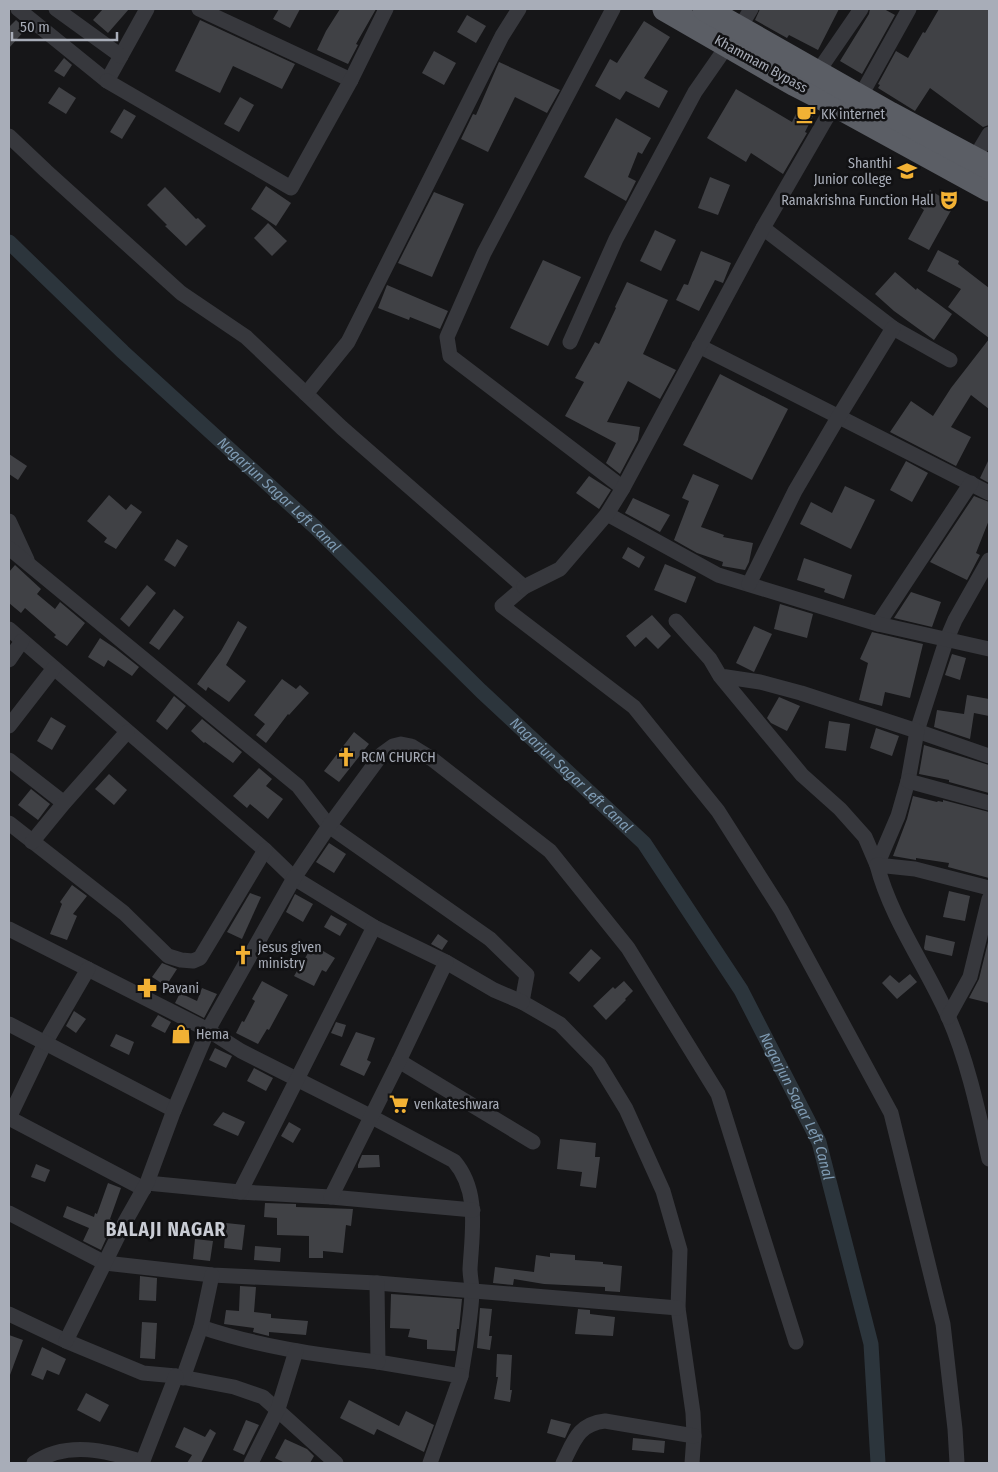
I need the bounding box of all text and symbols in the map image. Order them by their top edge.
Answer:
scale bar [12,10,118,42]
text: 50 m [20,18,50,36]
street label: Khammam Bypass [711,31,811,97]
cafe icon: KK internet [795,103,817,125]
place label: KK internet [821,106,885,123]
place label: Shanthi Junior college [814,155,892,188]
school or university icon: Shanthi Junior college [896,160,918,182]
theatre icon: Ramakrishna Function Hall [938,189,960,211]
place label: Ramakrishna Function Hall [781,192,934,209]
water label: Nagarjun Sagar Left Canal [214,434,344,556]
water label: Nagarjun Sagar Left Canal [506,714,636,837]
church icon: RCM CHURCH [335,746,357,768]
place label: RCM CHURCH [361,749,436,766]
place label: jesus given ministry [257,939,322,972]
church icon: jesus given ministry [232,944,254,966]
pharmacy icon: Pavani [136,977,158,999]
place label: Pavani [162,980,199,997]
shop icon: Hema [170,1023,192,1045]
place label: Hema [196,1026,229,1043]
water label: Nagarjun Sagar Left Canal [755,1030,837,1182]
supermarket icon: venkateshwara [388,1093,410,1115]
place label: venkateshwara [414,1096,500,1113]
district label: BALAJI NAGAR [106,1218,226,1241]

